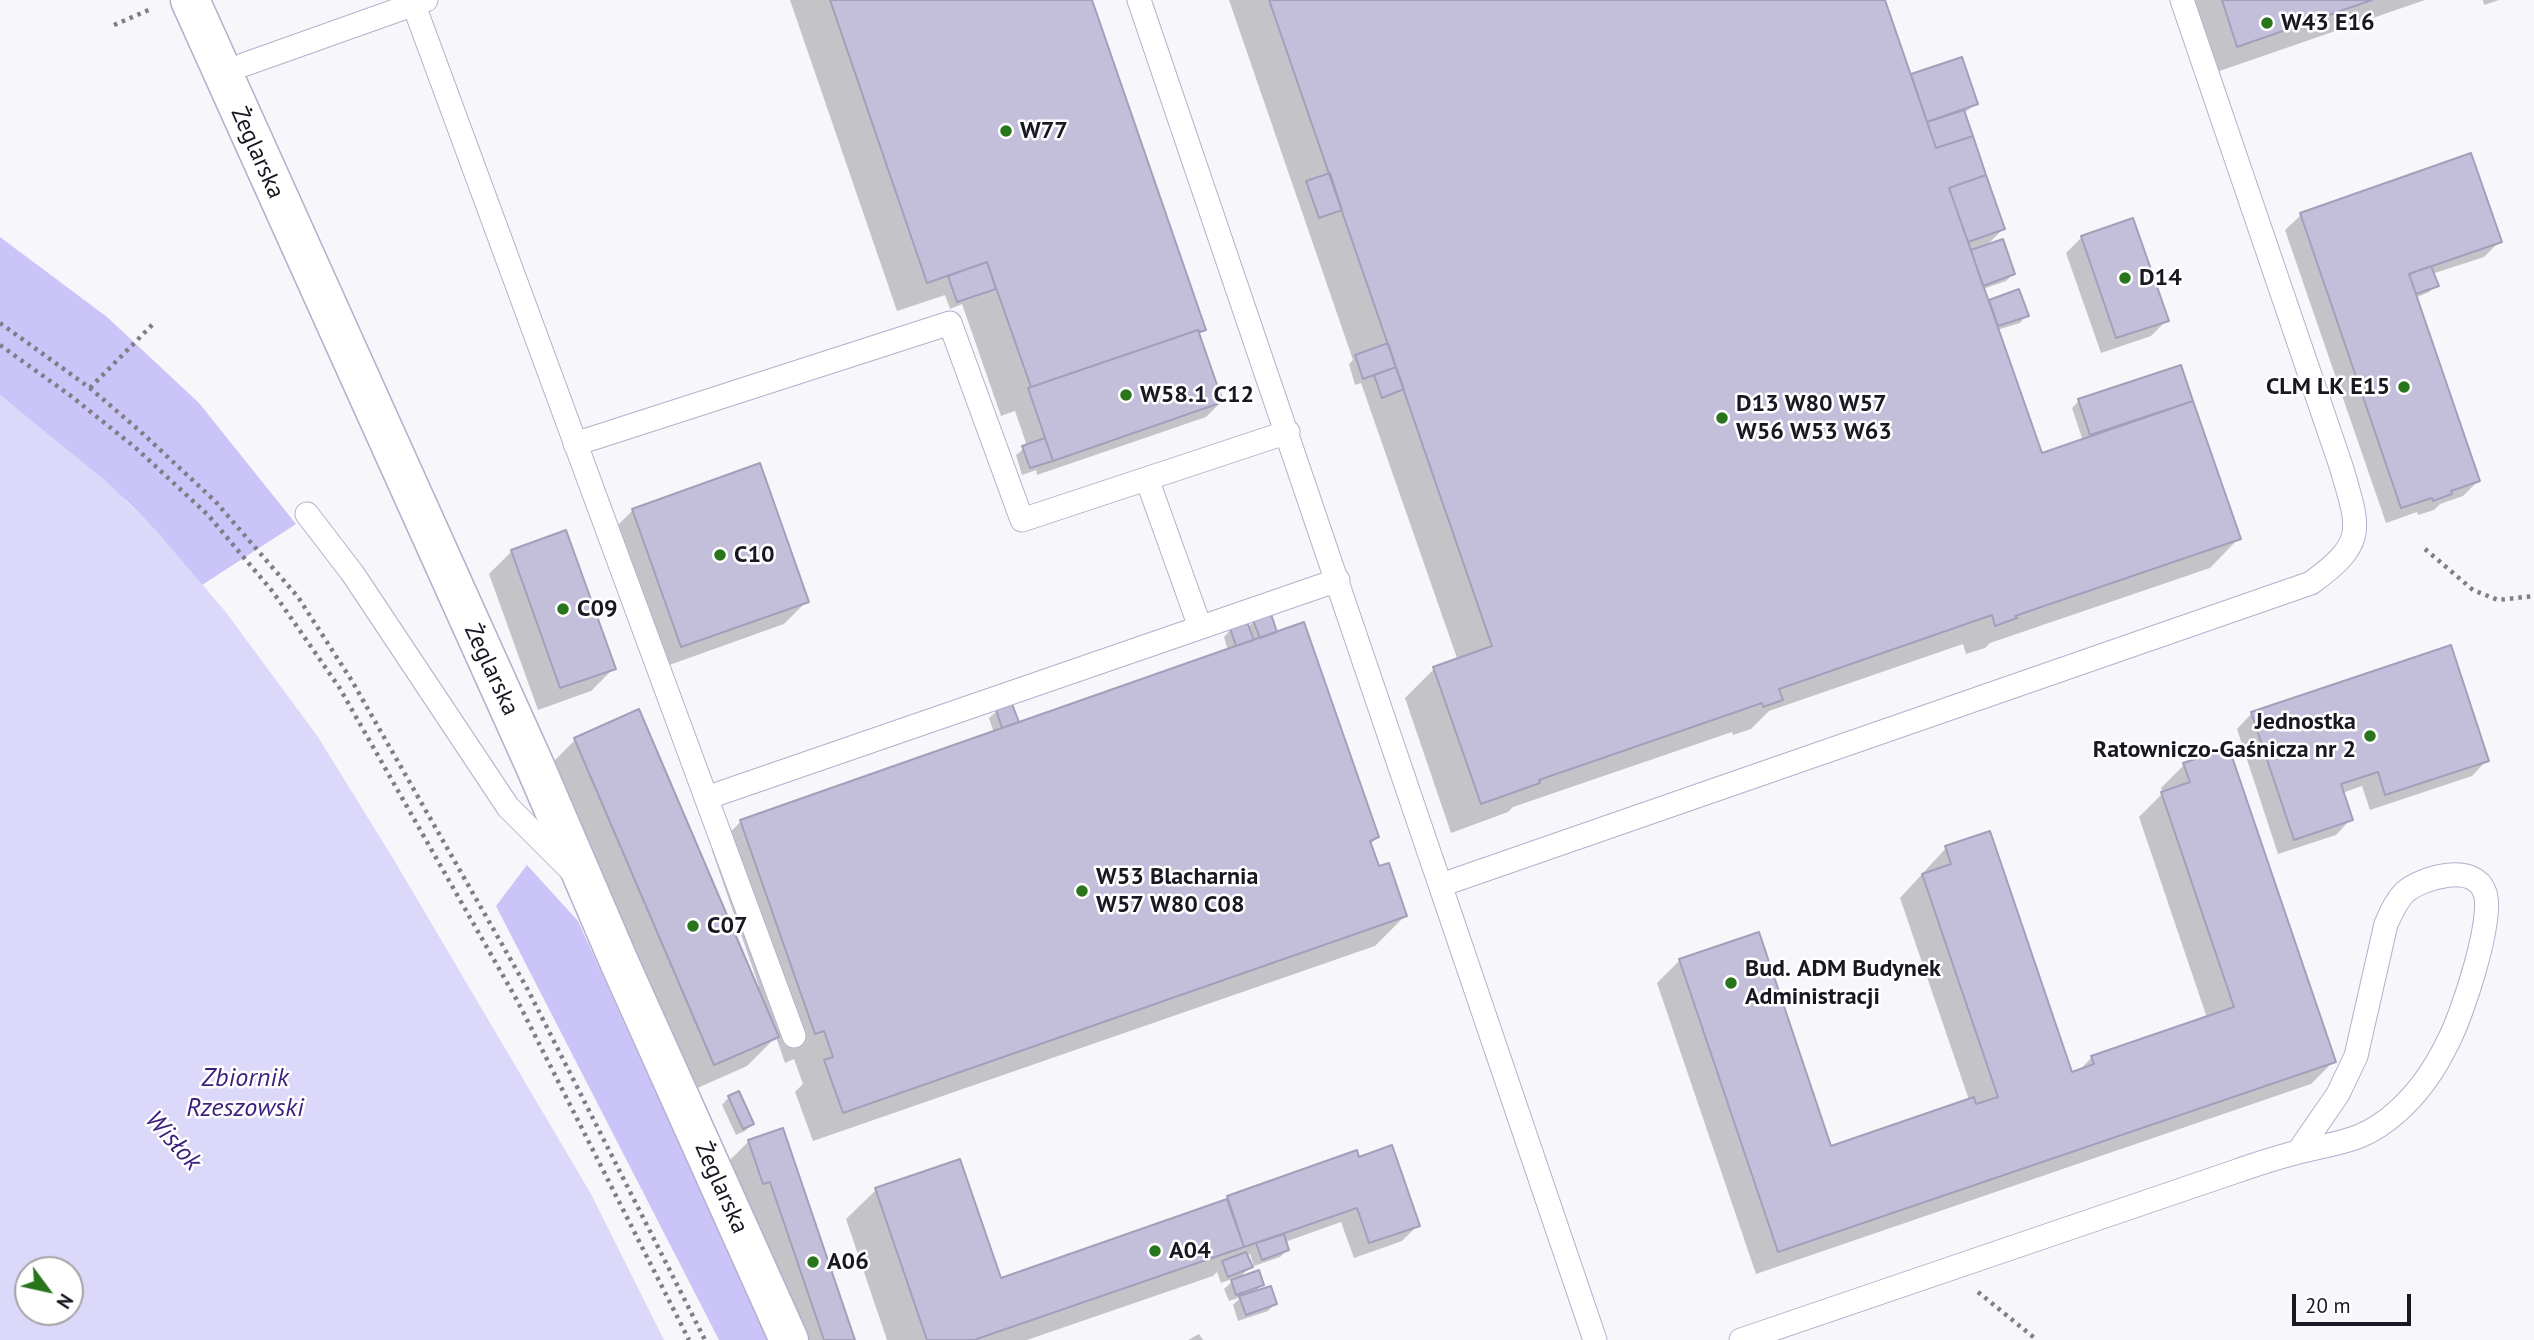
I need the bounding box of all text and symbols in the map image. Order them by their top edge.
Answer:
place label: W43 E16 [2281,9,2375,37]
marker: W43 E16 [2259,15,2275,31]
street label: Żeglarska [224,103,290,203]
place label: W77 [1020,117,1068,145]
marker: W77 [998,123,1014,139]
place label: D14 [2139,264,2182,292]
marker: D14 [2117,270,2133,286]
place label: CLM LK E15 [2266,373,2390,401]
marker: CLM LK E15 [2396,379,2412,395]
place label: W58.1 C12 [1140,381,1254,409]
marker: W58.1 C12 [1118,387,1134,403]
place label: D13 W80 W57 W56 W53 W63 [1736,390,1892,446]
marker: D13 W80 W57 W56 W53 W63 [1714,410,1730,426]
place label: C10 [734,541,775,569]
marker: C10 [712,547,728,563]
place label: C09 [577,595,618,623]
marker: C09 [555,601,571,617]
street label: Żeglarska [457,620,525,720]
place label: Jednostka Ratowniczo-Gaśnicza nr 2 [2093,708,2356,764]
marker: Jednostka Ratowniczo-Gaśnicza nr 2 [2362,728,2378,744]
place label: W53 Blacharnia W57 W80 C08 [1096,863,1258,919]
marker: W53 Blacharnia W57 W80 C08 [1074,883,1090,899]
place label: C07 [707,912,748,940]
marker: C07 [685,918,701,934]
place label: Bud. ADM Budynek Administracji [1745,955,1941,1011]
marker: Bud. ADM Budynek Administracji [1723,975,1739,991]
water label: Zbiornik Rzeszowski [186,1063,304,1124]
water label: Wisłok [138,1105,208,1177]
street label: Żeglarska [688,1138,754,1238]
place label: A04 [1169,1237,1211,1265]
marker: A04 [1147,1243,1163,1259]
place label: A06 [827,1248,869,1276]
marker: A06 [805,1254,821,1270]
north arrow [14,1256,84,1326]
scale bar [2296,1280,2415,1324]
text: N [51,1290,78,1313]
text: 20 m [2305,1292,2351,1319]

